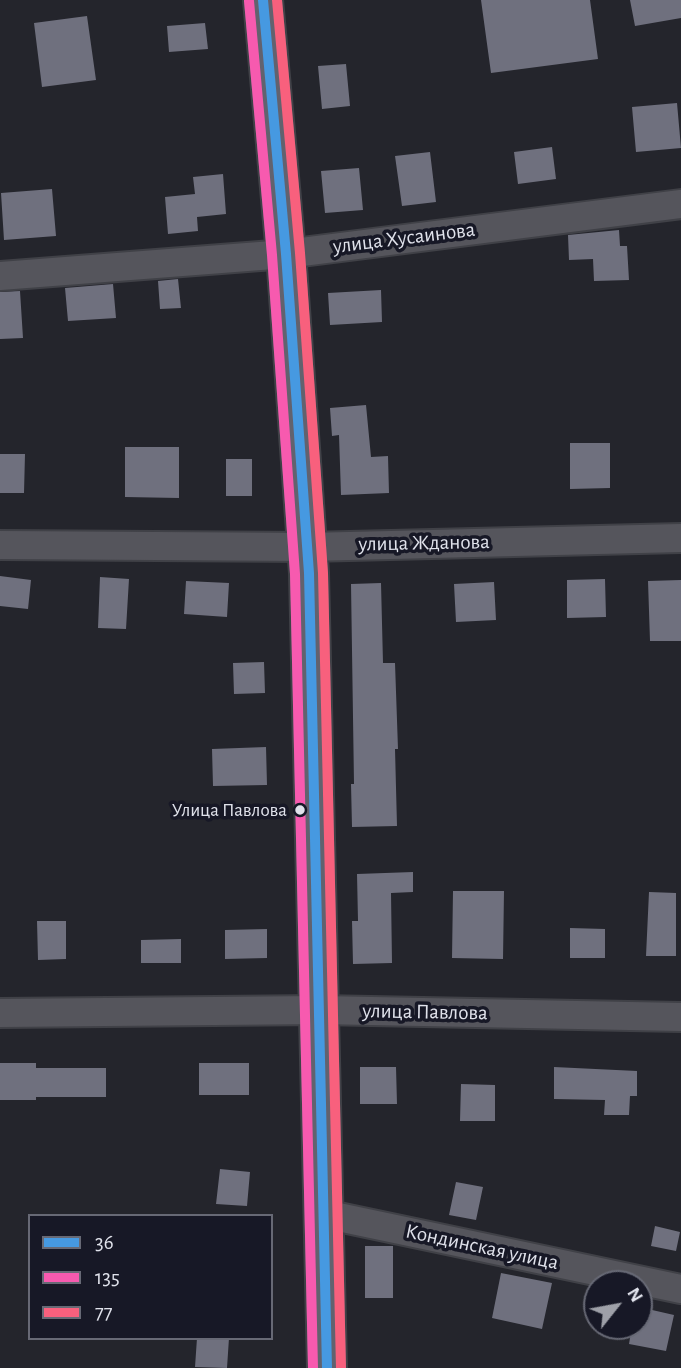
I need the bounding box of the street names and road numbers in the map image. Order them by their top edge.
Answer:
street label: улица Хусаинова [331,217,477,259]
street label: улица Жданова [358,529,490,557]
street label: улица Павлова [362,998,488,1026]
street label: Кондинская улица [403,1218,561,1276]

